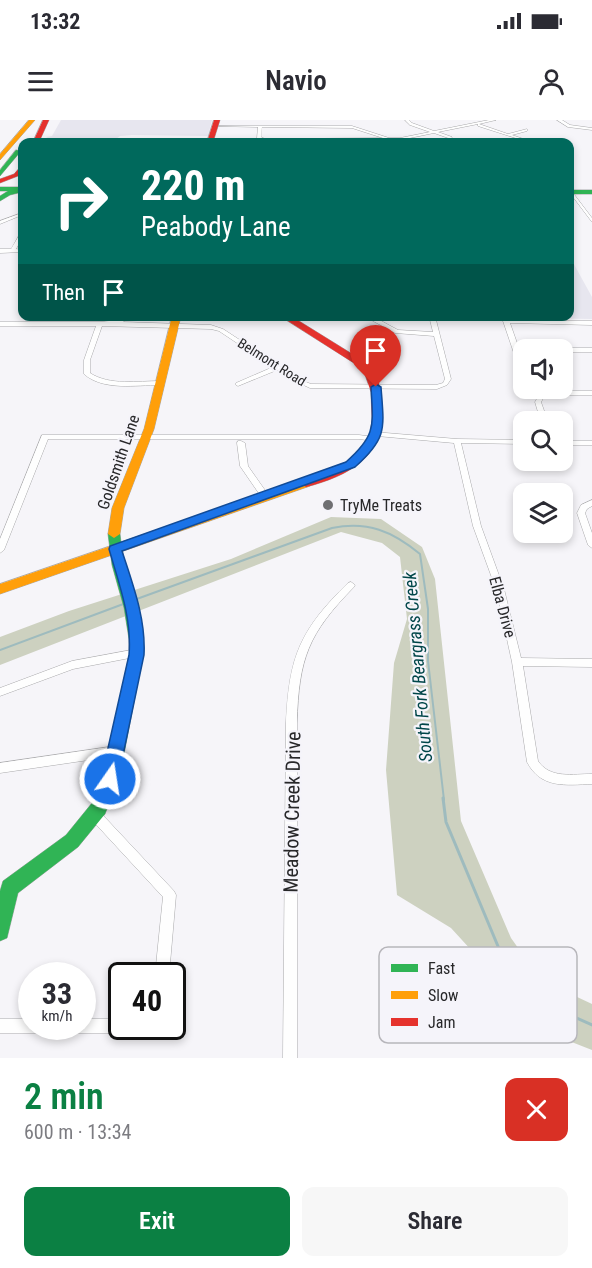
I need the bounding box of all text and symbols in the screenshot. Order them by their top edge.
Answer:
text: 13:32 [30,9,81,34]
icon: menu [24,65,57,98]
text: Navio [265,65,327,97]
icon: person [535,65,568,98]
text: 220 m [141,161,246,210]
icon: right [42,162,120,240]
text: Peabody Lane [141,211,291,243]
icon: arrive [97,276,130,309]
text: Then [42,280,85,305]
pin [350,325,401,387]
icon: arrive [359,334,392,367]
street label: Belmont Road [235,335,309,389]
map controls [513,339,573,543]
button: sound [513,339,573,399]
button: search [513,411,573,471]
street label: Goldsmith Lane [93,412,144,512]
button: layers [513,483,573,543]
place label: TryMe Treats [340,496,422,515]
marker: TryMe Treats [321,498,335,512]
water label: South Fork Beargrass Creek [399,570,436,763]
street label: Elba Drive [485,574,520,640]
street label: Meadow Creek Drive [279,731,305,893]
position arrow [78,747,142,811]
legend [379,947,577,1043]
text: Fast [428,959,455,978]
speed limit sign: 40 [108,962,186,1040]
text: 33 [42,976,72,1011]
text: Slow [428,986,458,1005]
text: km/h [42,1007,72,1025]
text: Jam [428,1013,455,1032]
text: 2 min [24,1076,104,1118]
button: close [505,1078,568,1141]
text: 600 m · 13:34 [24,1120,131,1144]
button: Exit [24,1187,290,1256]
button: Share [302,1187,568,1256]

